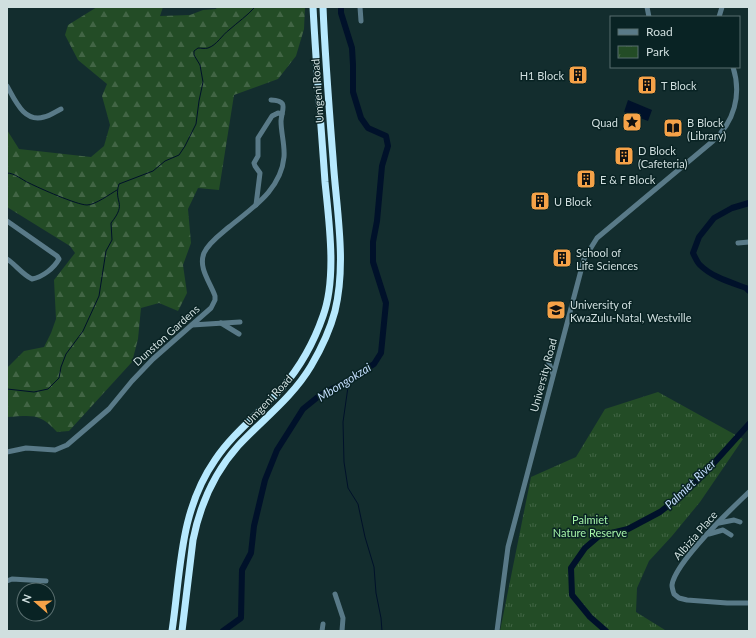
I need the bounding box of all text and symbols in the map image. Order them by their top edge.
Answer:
legend [610,16,740,68]
text: Road [646,24,673,39]
text: Park [646,44,670,59]
street label: Umgeni Road [308,58,326,124]
building icon: H1 Block [567,64,589,86]
place label: H1 Block [520,69,564,82]
building icon: T Block [636,74,658,96]
place label: T Block [661,79,697,92]
place icon: Quad [621,111,643,133]
place label: Quad [592,116,618,129]
place label: B Block (Library) [687,116,726,142]
library icon: B Block (Library) [662,117,684,139]
place label: D Block (Cafeteria) [638,144,688,170]
building icon: D Block (Cafeteria) [613,145,635,167]
building icon: E & F Block [575,168,597,190]
place label: E & F Block [600,173,656,186]
building icon: U Block [529,190,551,212]
place label: U Block [554,195,592,208]
place label: School of Life Sciences [576,246,638,272]
building icon: School of Life Sciences [551,247,573,269]
place label: University of KwaZulu-Natal, Westville [570,298,692,324]
school or university icon: University of KwaZulu-Natal, Westville [545,299,567,321]
street label: Dunston Gardens [130,302,202,368]
street label: University Road [527,337,559,413]
water label: Mbongokzai [314,359,374,404]
street label: Umgeni Road [241,372,295,428]
water label: Palmiet River [661,455,719,512]
street label: Albizia Place [670,508,720,562]
park label: Palmiet Nature Reserve [553,513,627,539]
north arrow [16,582,56,622]
text: N [19,592,34,605]

